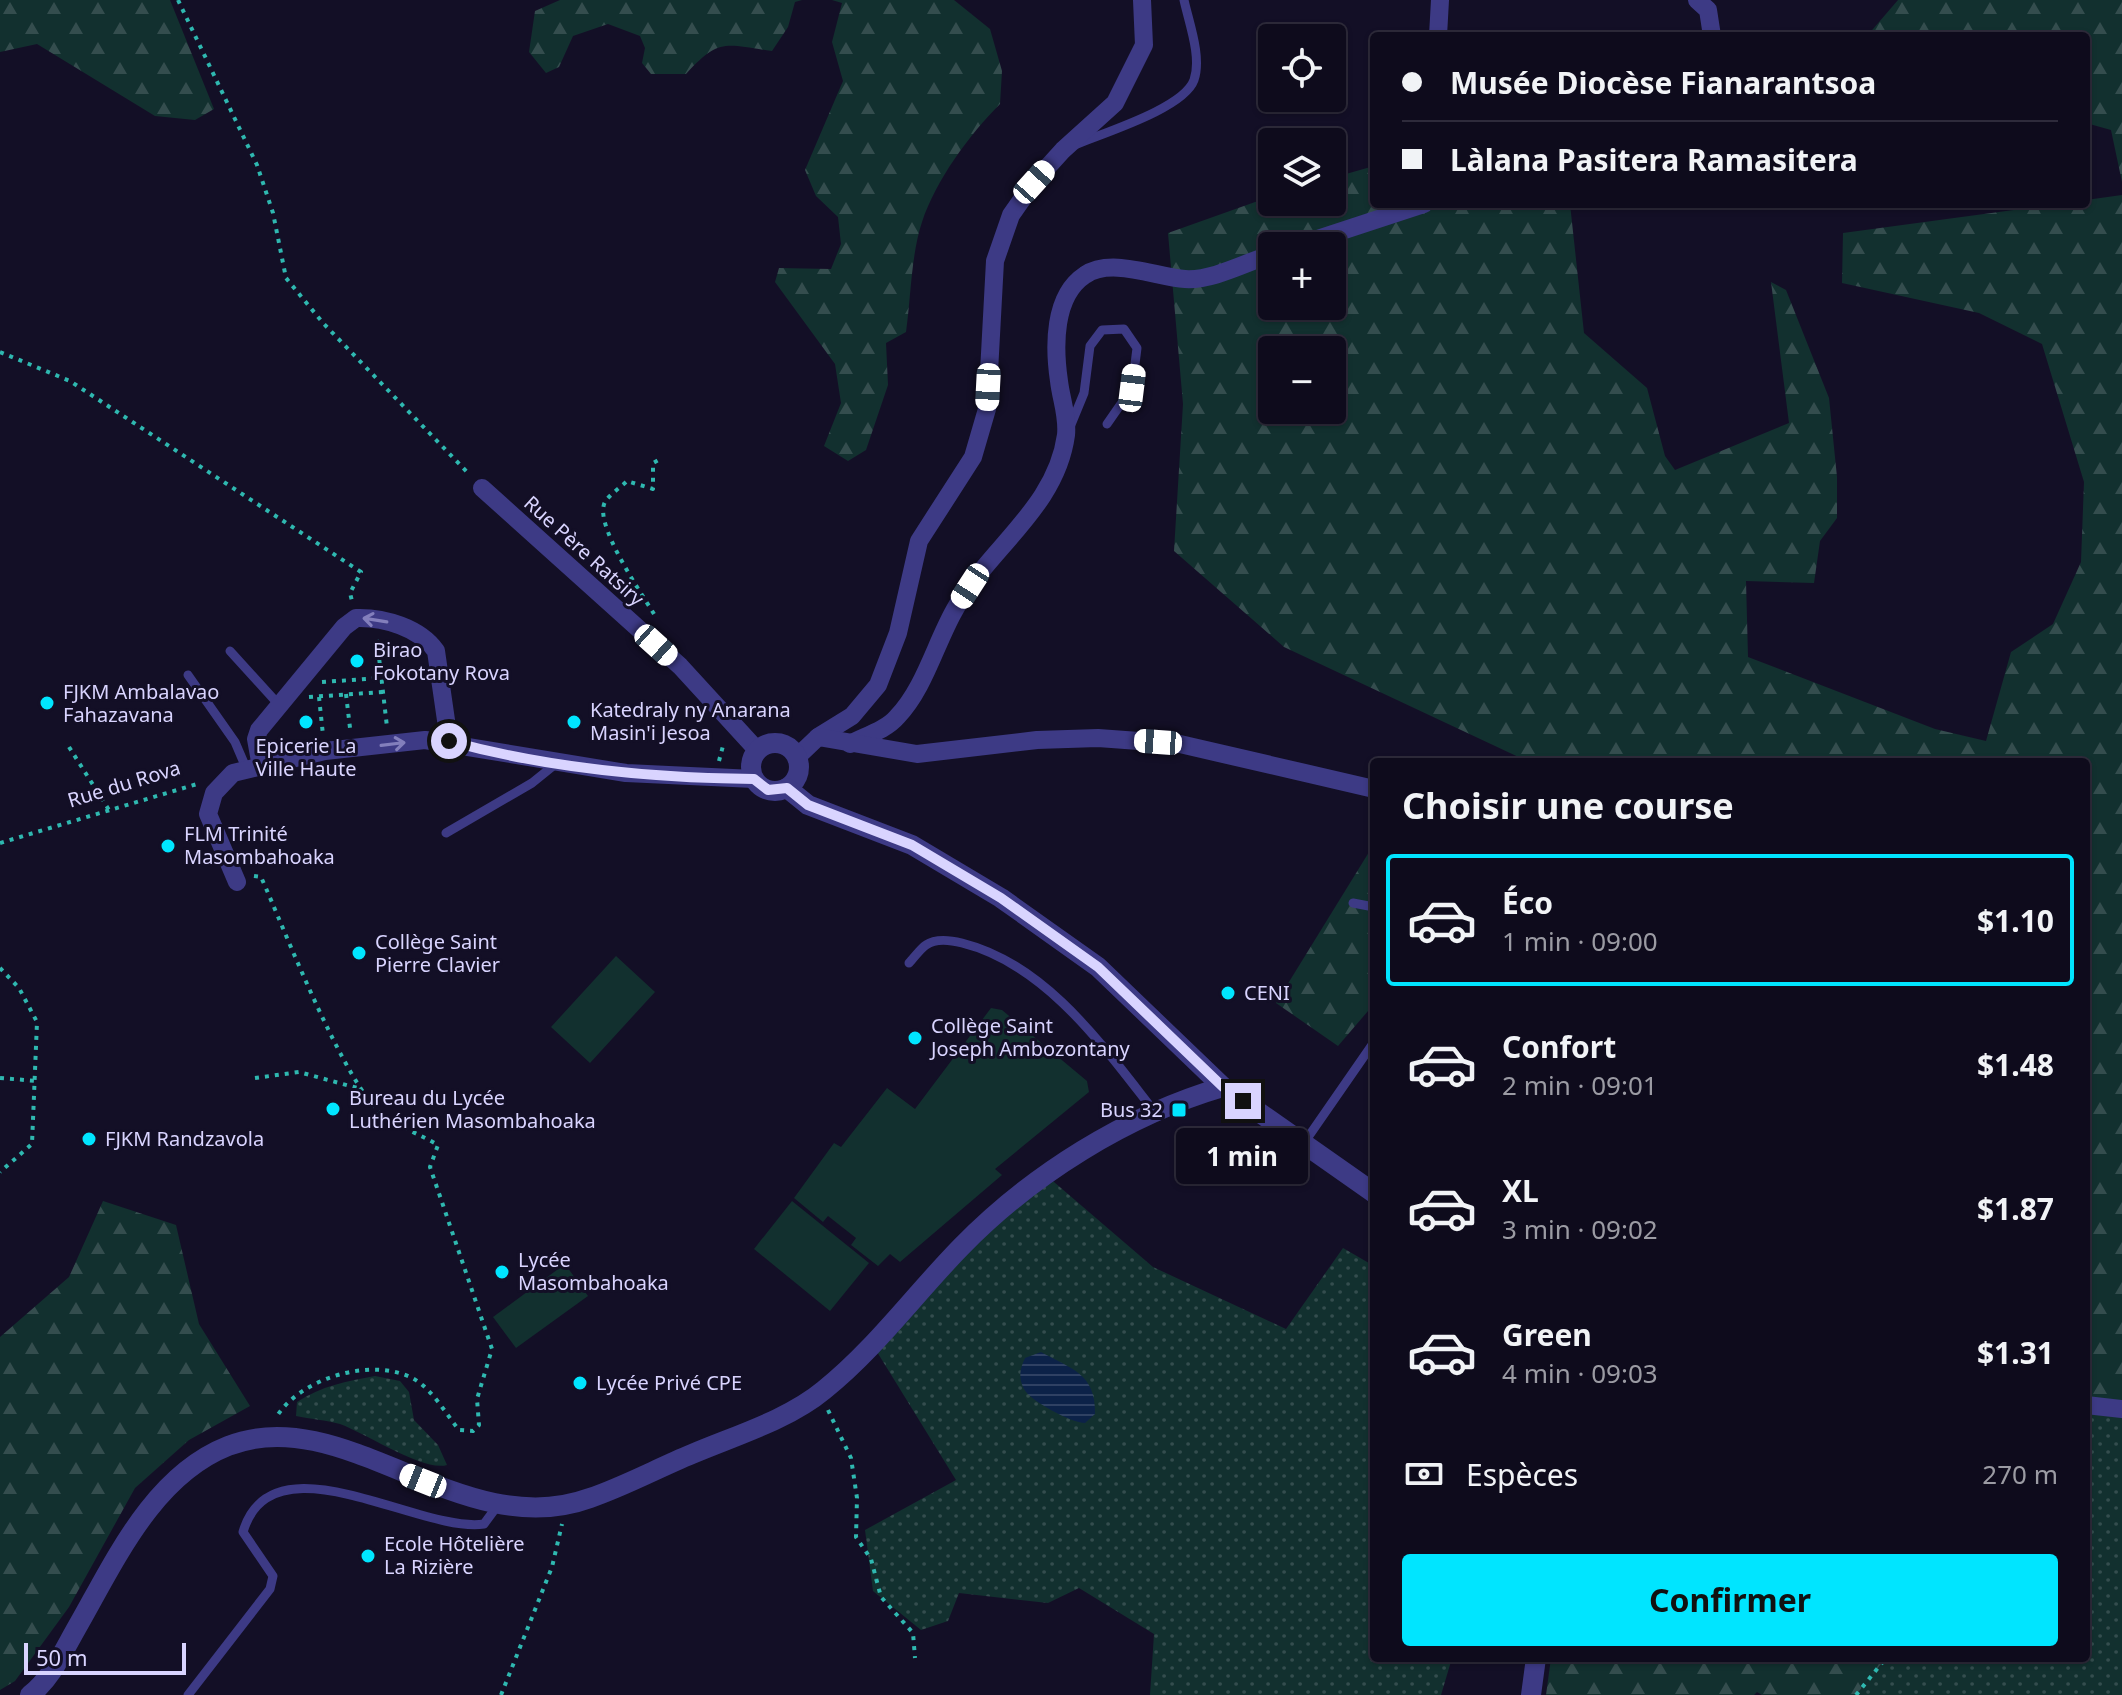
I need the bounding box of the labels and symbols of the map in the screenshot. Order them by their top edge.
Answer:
car [1009,156,1059,208]
car [975,362,1001,412]
car [1117,363,1147,413]
street label: Rue Père Ratsiry [518,489,651,612]
car [947,559,993,613]
one-way arrow [363,612,389,627]
car [630,620,682,670]
place label: Birao Fokotany Rova [373,636,510,686]
marker: Birao Fokotany Rova [348,652,366,670]
place label: FJKM Ambalavao Fahazavana [63,678,219,728]
marker: FJKM Ambalavao Fahazavana [38,694,56,712]
place label: Katedraly ny Anarana Masin'i Jesoa [590,696,791,746]
marker: Epicerie La Ville Haute [297,713,315,731]
marker: Katedraly ny Anarana Masin'i Jesoa [565,713,583,731]
route start [431,723,467,759]
car [1133,728,1183,756]
place label: Epicerie La Ville Haute [255,732,357,782]
one-way arrow [379,736,406,751]
street label: Rue du Rova [64,754,184,813]
place label: FLM Trinité Masombahoaka [184,820,335,870]
marker: FLM Trinité Masombahoaka [159,837,177,855]
place label: Collège Saint Pierre Clavier [375,928,500,978]
marker: Collège Saint Pierre Clavier [350,944,368,962]
place label: CENI [1244,979,1290,1006]
marker: CENI [1219,984,1237,1002]
place label: Collège Saint Joseph Ambozontany [929,1012,1131,1062]
marker: Collège Saint Joseph Ambozontany [906,1029,924,1047]
route end [1225,1083,1261,1119]
place label: Bureau du Lycée Luthérien Masombahoaka [349,1084,596,1134]
place label: Bus 32 [1100,1096,1163,1123]
marker: Bureau du Lycée Luthérien Masombahoaka [324,1100,342,1118]
marker: Bus 32 [1170,1101,1188,1119]
place label: FJKM Randzavola [105,1125,264,1152]
callout: 1 min [1177,1129,1309,1185]
marker: FJKM Randzavola [80,1130,98,1148]
place label: Lycée Masombahoaka [518,1246,669,1296]
marker: Lycée Masombahoaka [493,1263,511,1281]
place label: Lycée Privé CPE [596,1369,742,1396]
marker: Lycée Privé CPE [571,1374,589,1392]
car [396,1461,450,1501]
place label: Ecole Hôtelière La Rizière [384,1530,525,1580]
marker: Ecole Hôtelière La Rizière [359,1547,377,1565]
scale bar [24,1639,186,1675]

